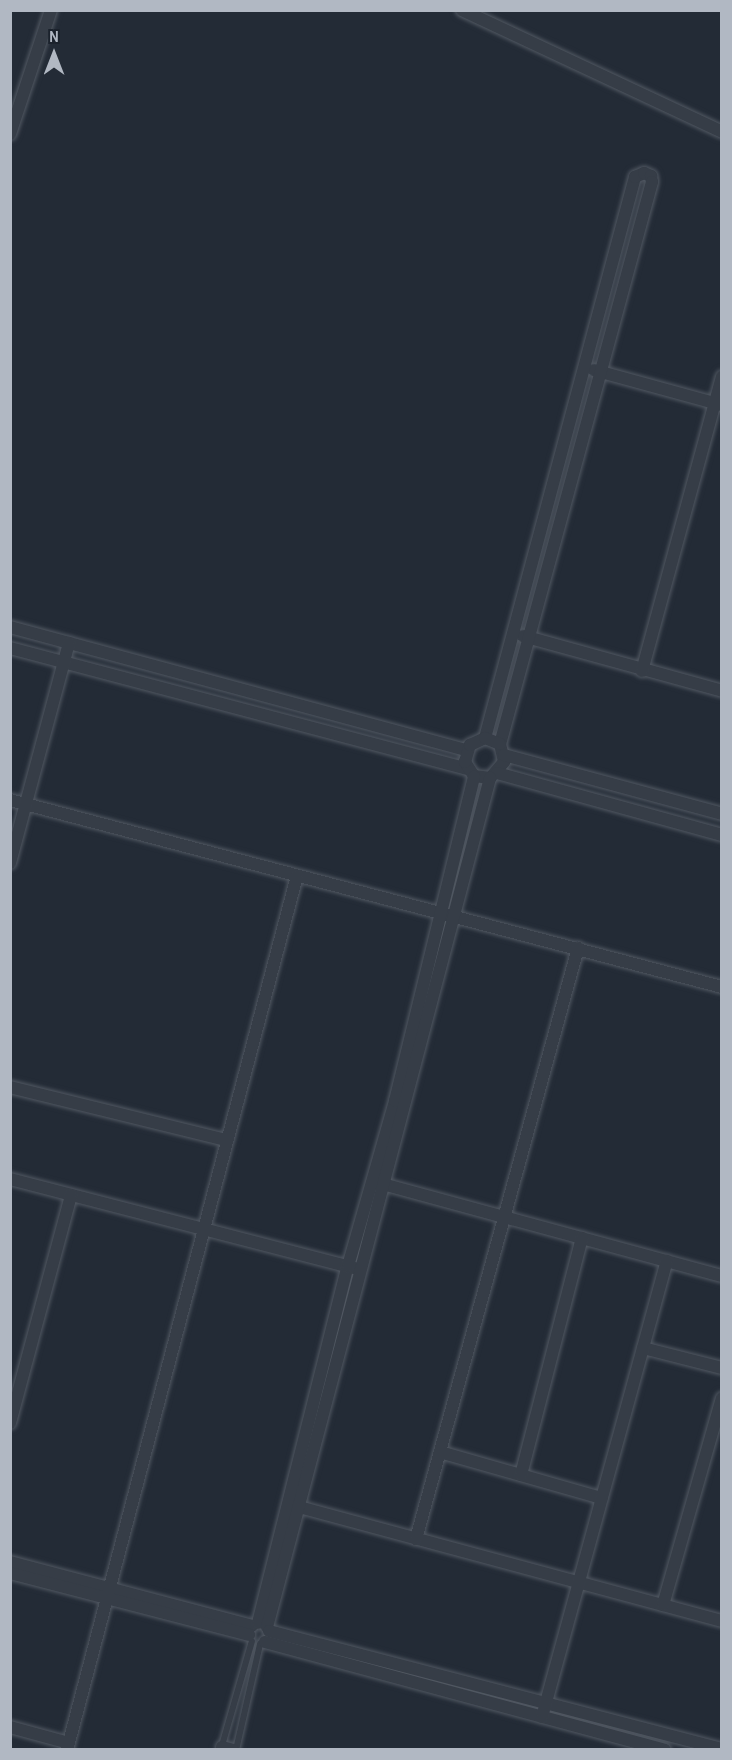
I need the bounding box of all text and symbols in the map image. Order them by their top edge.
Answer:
north arrow [24,24,84,84]
text: N [49,25,59,47]

